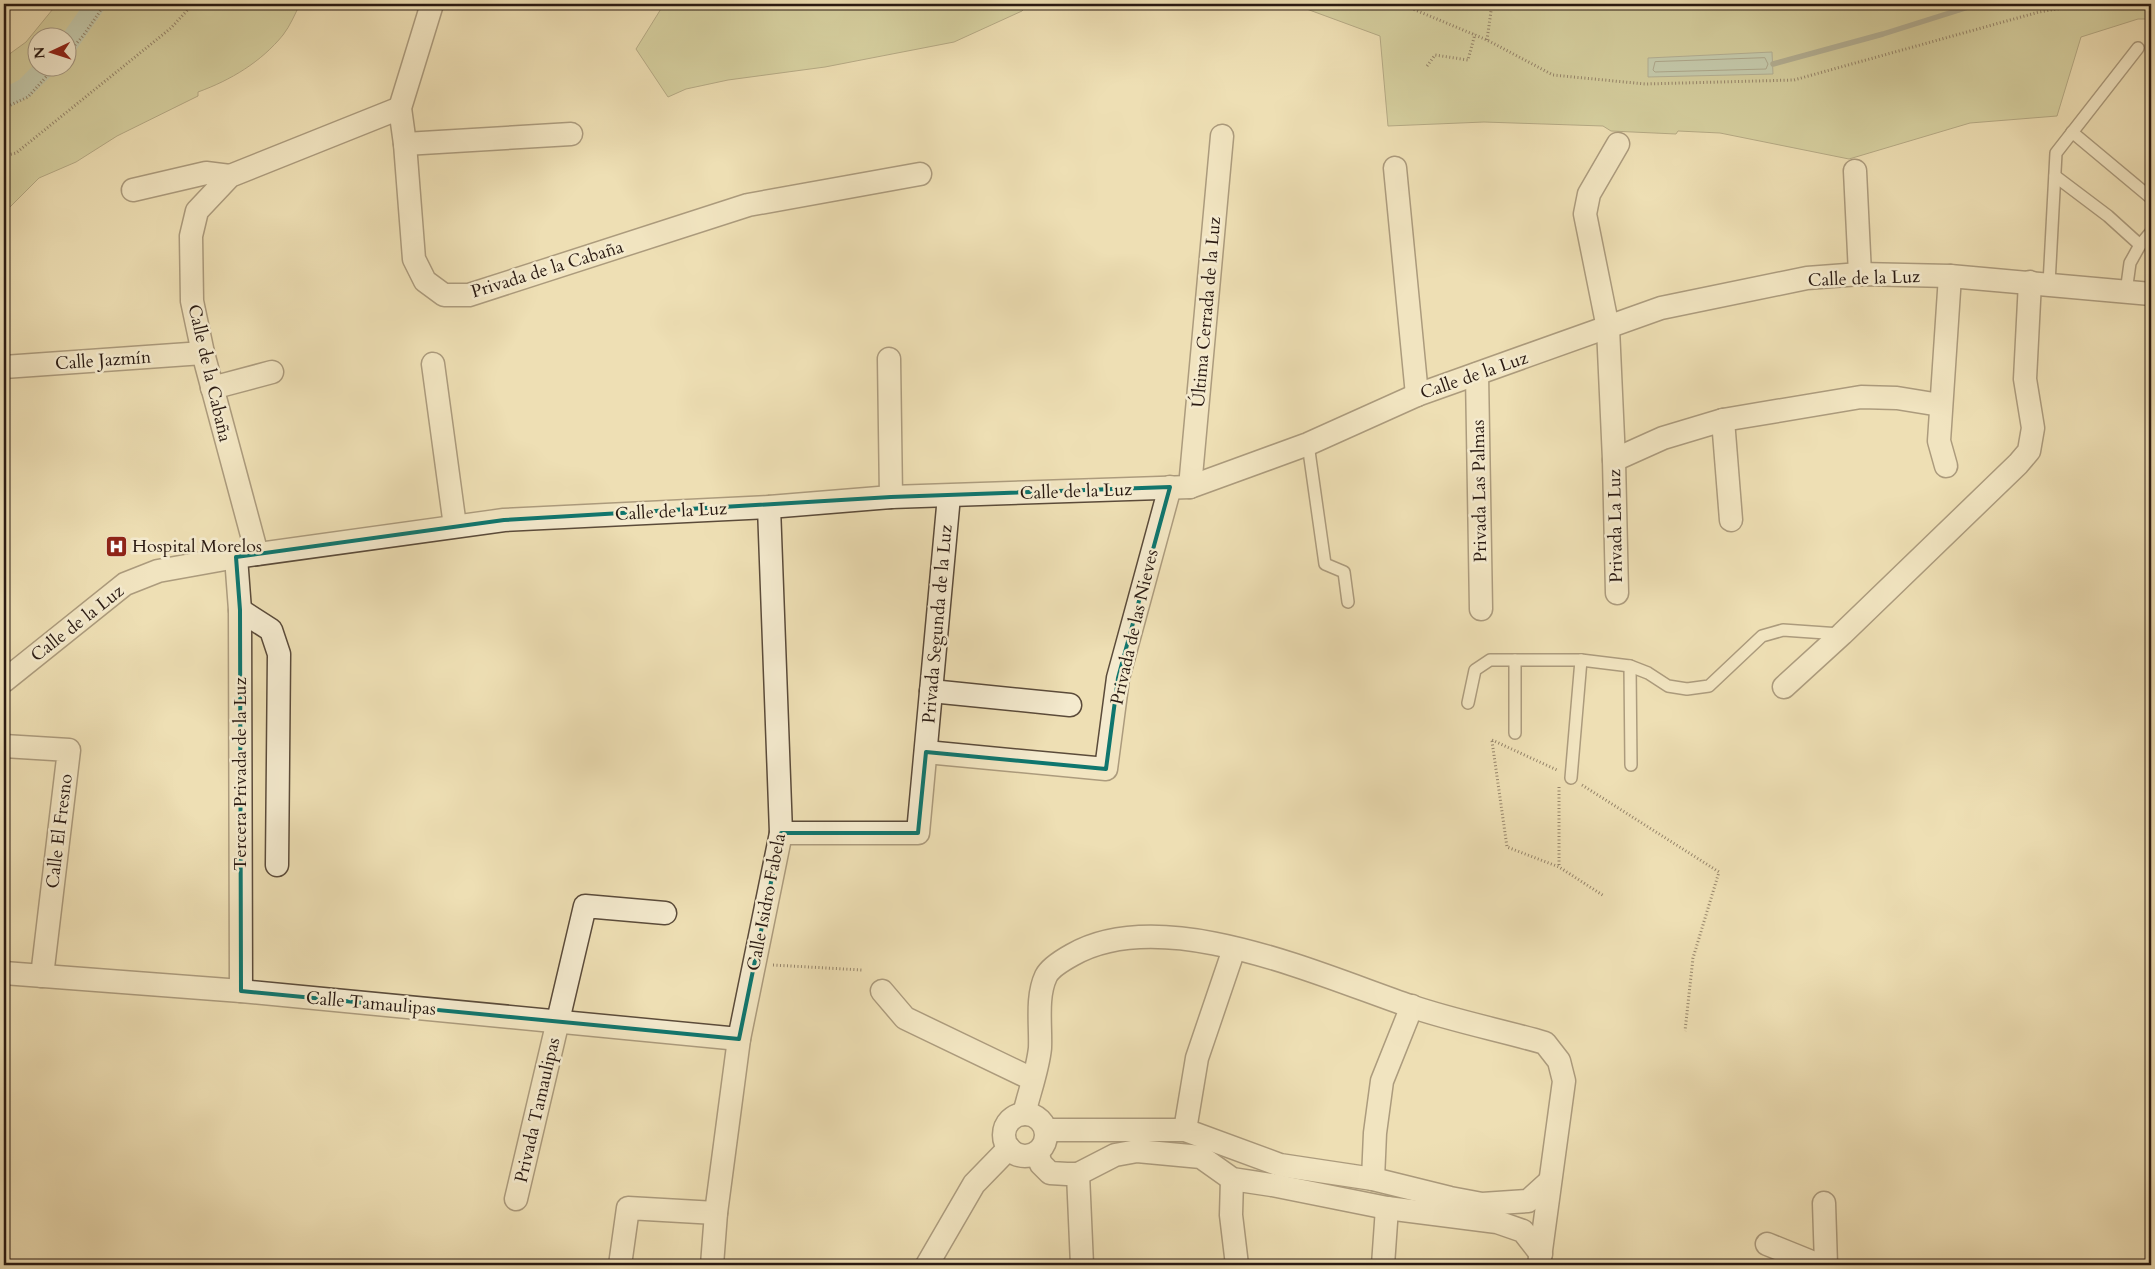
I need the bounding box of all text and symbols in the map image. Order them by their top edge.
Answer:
north arrow [28,28,78,78]
text: N [30,46,49,60]
street label: Última Cerrada de la Luz [1186,216,1227,409]
street label: Privada de la Cabaña [468,234,627,305]
street label: Calle de la Luz [1807,264,1921,293]
street label: Calle de la Cabaña [182,302,238,445]
street label: Calle Jazmín [54,345,153,376]
street label: Calle de la Luz [1417,345,1531,406]
street label: Privada Las Palmas [1466,419,1493,563]
street label: Privada La Luz [1602,469,1629,583]
street label: Calle de la Luz [1019,477,1133,506]
street label: Calle de la Luz [614,496,728,527]
street label: Privada Segunda de la Luz [916,524,959,725]
hospital icon: Hospital Morelos [104,534,128,558]
place label: Hospital Morelos [132,534,262,559]
street label: Privada de las Nieves [1104,547,1165,707]
street label: Calle de la Luz [25,579,129,668]
street label: Tercera Privada de la Luz [228,677,253,871]
street label: Calle El Fresno [40,772,79,890]
street label: Calle Isidro Fabela [741,831,792,973]
street label: Calle Tamaulipas [305,985,437,1022]
street label: Privada Tamaulipas [509,1035,566,1185]

